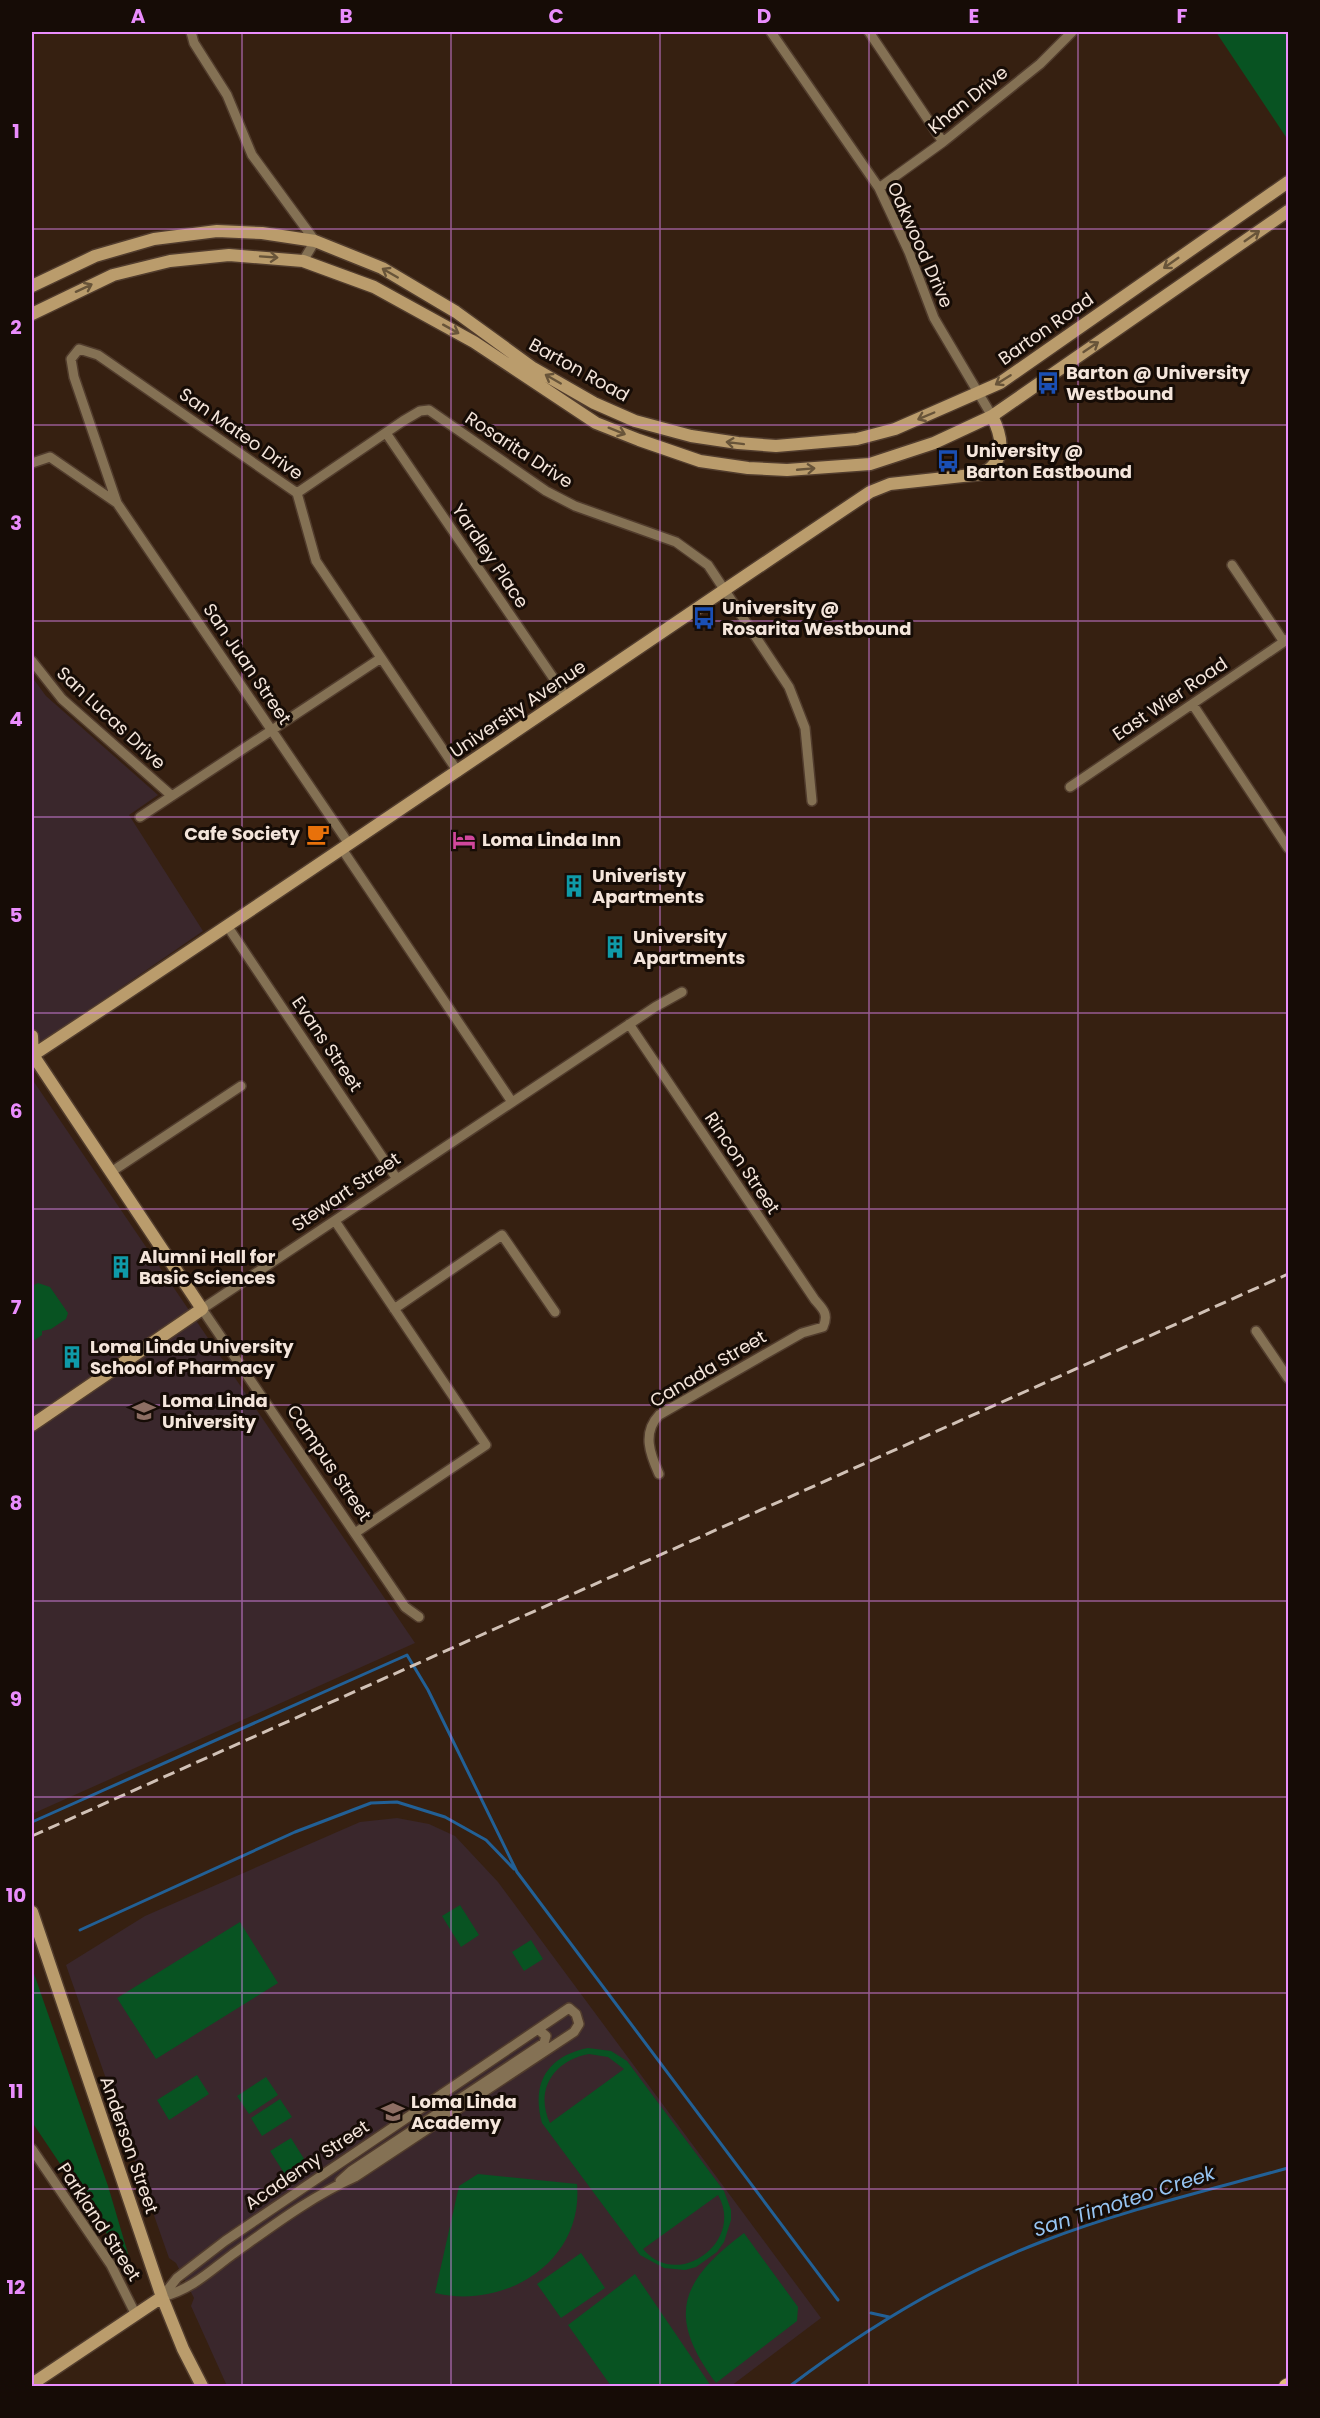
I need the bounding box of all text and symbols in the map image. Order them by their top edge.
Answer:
text: A [131,2,146,30]
text: B [339,2,353,30]
text: C [548,2,564,30]
text: D [757,2,771,30]
text: E [969,2,979,30]
text: F [1177,2,1188,30]
street label: Khan Drive [923,60,1013,140]
text: 1 [12,117,20,145]
street label: Oakwood Drive [881,178,959,312]
one-way arrow [1244,230,1260,242]
one-way arrow [259,252,279,263]
one-way arrow [1164,257,1180,269]
one-way arrow [382,266,399,278]
one-way arrow [75,282,93,293]
street label: Barton Road [993,286,1098,371]
text: 2 [10,313,22,341]
one-way arrow [442,323,459,335]
street label: Barton Road [525,332,634,407]
one-way arrow [1083,341,1099,353]
place label: Barton @ University Westbound [1066,360,1251,406]
bus stop icon: Barton @ University Westbound [1035,370,1061,396]
one-way arrow [545,373,562,385]
one-way arrow [995,375,1012,387]
street label: San Mateo Drive [174,382,308,486]
street label: Rosarita Drive [461,405,578,494]
one-way arrow [917,411,936,422]
one-way arrow [607,426,626,437]
one-way arrow [726,437,746,448]
place label: University @ Barton Eastbound [966,438,1132,484]
bus stop icon: University @ Barton Eastbound [935,448,961,474]
one-way arrow [795,463,815,474]
street label: Yardley Place [446,498,535,613]
text: 3 [10,509,22,537]
place label: University @ Rosarita Westbound [722,595,911,641]
street label: San Juan Street [198,598,297,729]
bus stop icon: University @ Rosarita Westbound [691,605,717,631]
street label: East Wier Road [1107,651,1232,746]
street label: University Avenue [445,654,591,763]
street label: San Lucas Drive [51,660,171,775]
text: 4 [9,705,23,733]
place label: Cafe Society [184,821,301,846]
cafe icon: Cafe Society [305,821,331,847]
hotel icon: Loma Linda Inn [451,827,477,853]
place label: Loma Linda Inn [482,827,621,852]
place label: Univeristy Apartments [592,863,704,909]
building icon: Univeristy Apartments [561,873,587,899]
text: 5 [10,901,23,929]
place label: University Apartments [633,924,745,970]
building icon: University Apartments [602,934,628,960]
street label: Evans Street [286,991,369,1096]
text: 6 [10,1097,22,1125]
street label: Rincon Street [699,1107,786,1219]
street label: Stewart Street [287,1146,405,1237]
place label: Alumni Hall for Basic Sciences [139,1244,276,1290]
building icon: Alumni Hall for Basic Sciences [108,1254,134,1280]
text: 7 [11,1293,22,1321]
street label: Canada Street [645,1324,771,1413]
place label: Loma Linda University School of Pharmacy [90,1334,294,1380]
building icon: Loma Linda University School of Pharmacy [59,1344,85,1370]
place label: Loma Linda University [162,1388,268,1434]
school or university icon: Loma Linda University [131,1398,157,1424]
street label: Campus Street [281,1400,378,1526]
text: 8 [10,1489,22,1517]
text: 9 [10,1685,22,1713]
text: 10 [6,1881,26,1909]
street label: Anderson Street [94,2073,165,2217]
text: 11 [8,2077,24,2105]
place label: Loma Linda Academy [411,2089,517,2135]
school or university icon: Loma Linda Academy [380,2099,406,2125]
street label: Academy Street [240,2114,374,2215]
street label: Parkland Street [52,2158,147,2286]
water label: San Timoteo Creek [1030,2158,1220,2244]
text: 12 [7,2273,25,2301]

